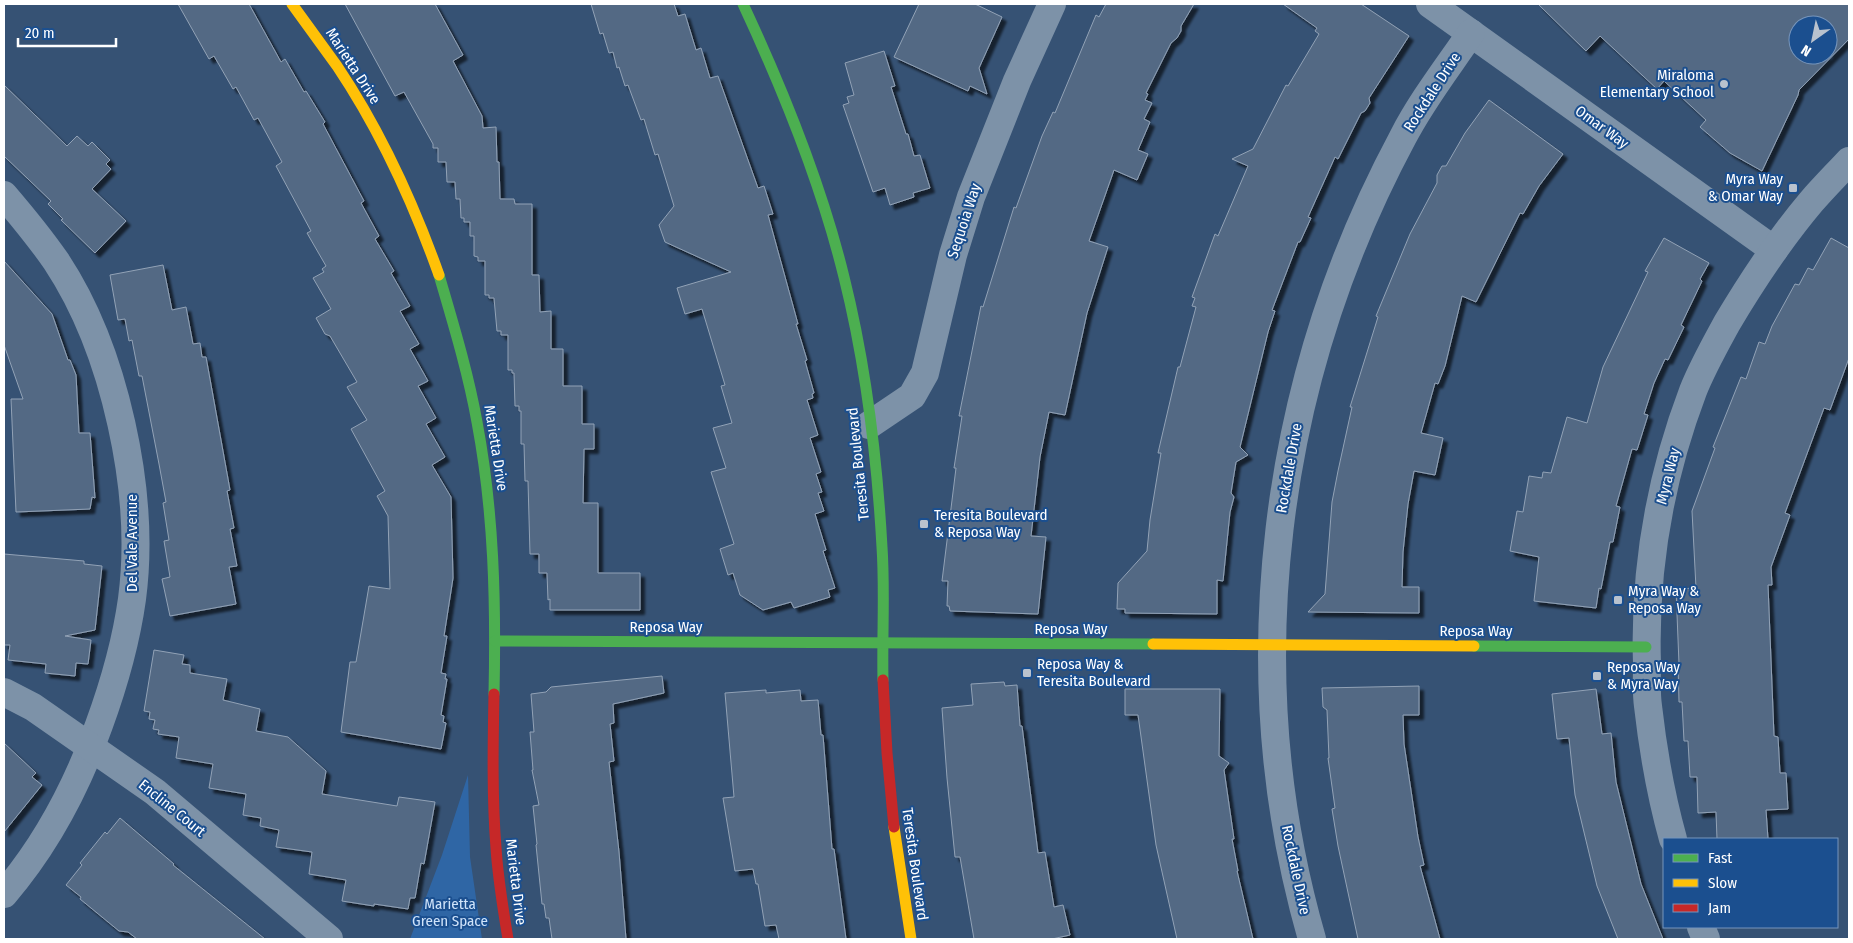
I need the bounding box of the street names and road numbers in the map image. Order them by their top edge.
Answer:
street label: Marietta Drive [322,25,384,107]
street label: Rockdale Drive [1400,49,1464,135]
street label: Omar Way [1572,102,1632,153]
street label: Sequoia Way [943,181,985,261]
street label: Marietta Drive [480,404,512,492]
street label: Teresita Boulevard [843,407,873,521]
street label: Rockdale Drive [1272,422,1306,514]
street label: Myra Way [1652,446,1684,506]
street label: Del Vale Avenue [123,494,141,592]
street label: Reposa Way [629,618,703,636]
street label: Reposa Way [1034,620,1108,638]
street label: Reposa Way [1439,622,1513,640]
street label: Encline Court [135,776,209,841]
street label: Teresita Boulevard [898,807,932,921]
street label: Rockdale Drive [1278,824,1314,916]
street label: Marietta Drive [502,838,530,926]

